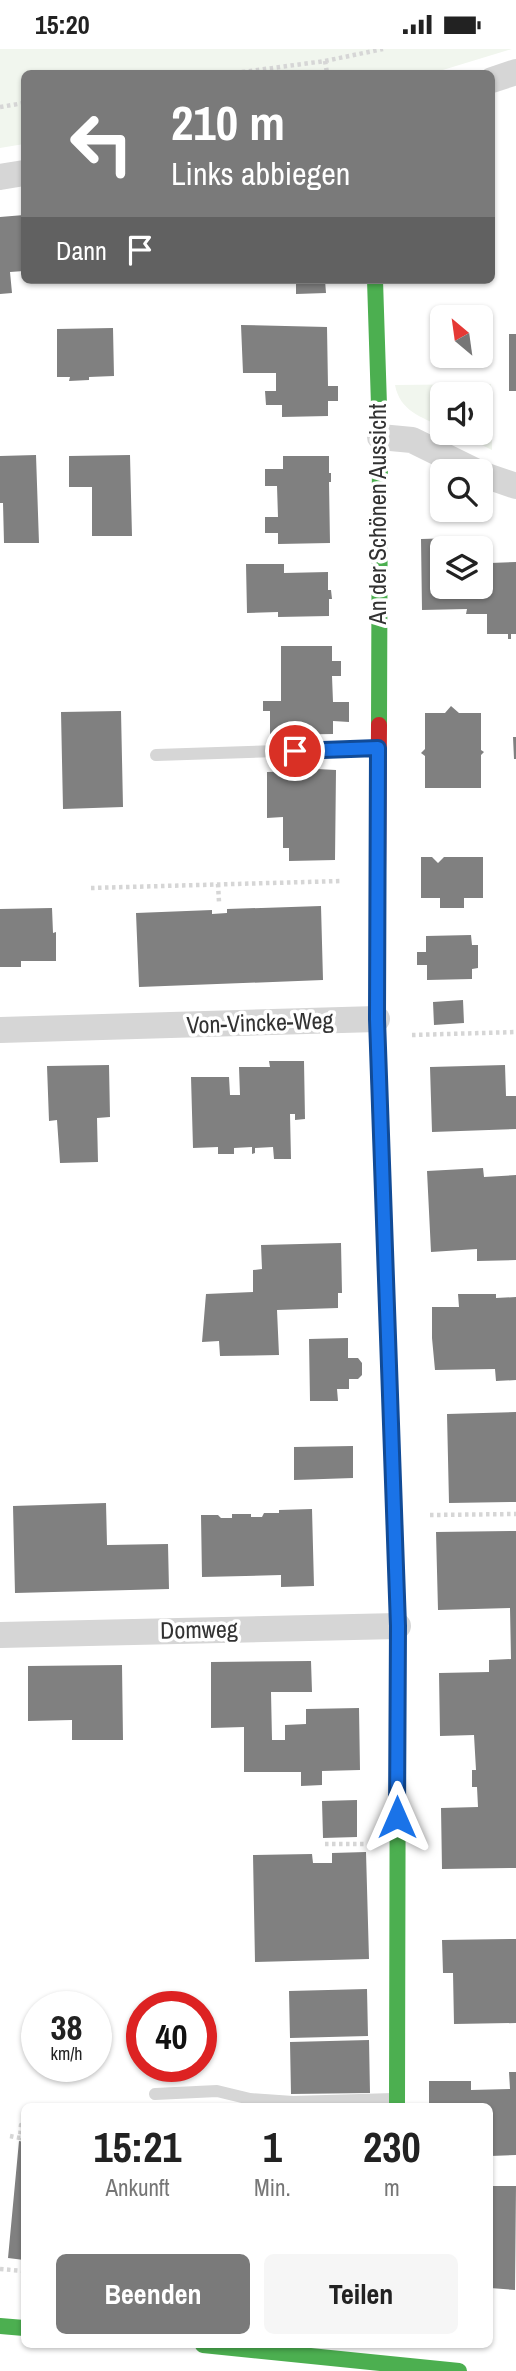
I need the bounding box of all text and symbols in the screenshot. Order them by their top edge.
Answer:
text: 15:20 [35,7,90,42]
text: 210 m [171,89,285,155]
icon: left [56,98,147,189]
text: Links abbiegen [171,152,350,195]
icon: arrive [121,231,159,269]
text: Dann [56,233,107,268]
north arrow [430,305,494,367]
map controls [430,305,493,599]
button: sound [430,382,493,445]
street label: An der Schönen Aussicht [361,403,393,626]
button: search [430,459,493,522]
button: layers [430,536,493,599]
pin [265,721,325,781]
icon: arrive [276,732,314,770]
street label: Von-Vincke-Weg [186,1003,334,1041]
street label: Domweg [160,1612,238,1646]
position arrow [360,1780,434,1854]
speed limit sign: 40 [126,1991,217,2082]
text: 38 [51,2004,82,2051]
text: km/h [51,2041,83,2066]
text: 15:21 [93,2119,182,2175]
text: 1 [263,2119,282,2175]
text: 230 [363,2119,421,2175]
text: Ankunft [105,2172,169,2203]
text: Min. [254,2172,291,2203]
text: m [384,2172,400,2203]
button: Beenden [56,2254,250,2334]
button: Teilen [264,2254,458,2334]

